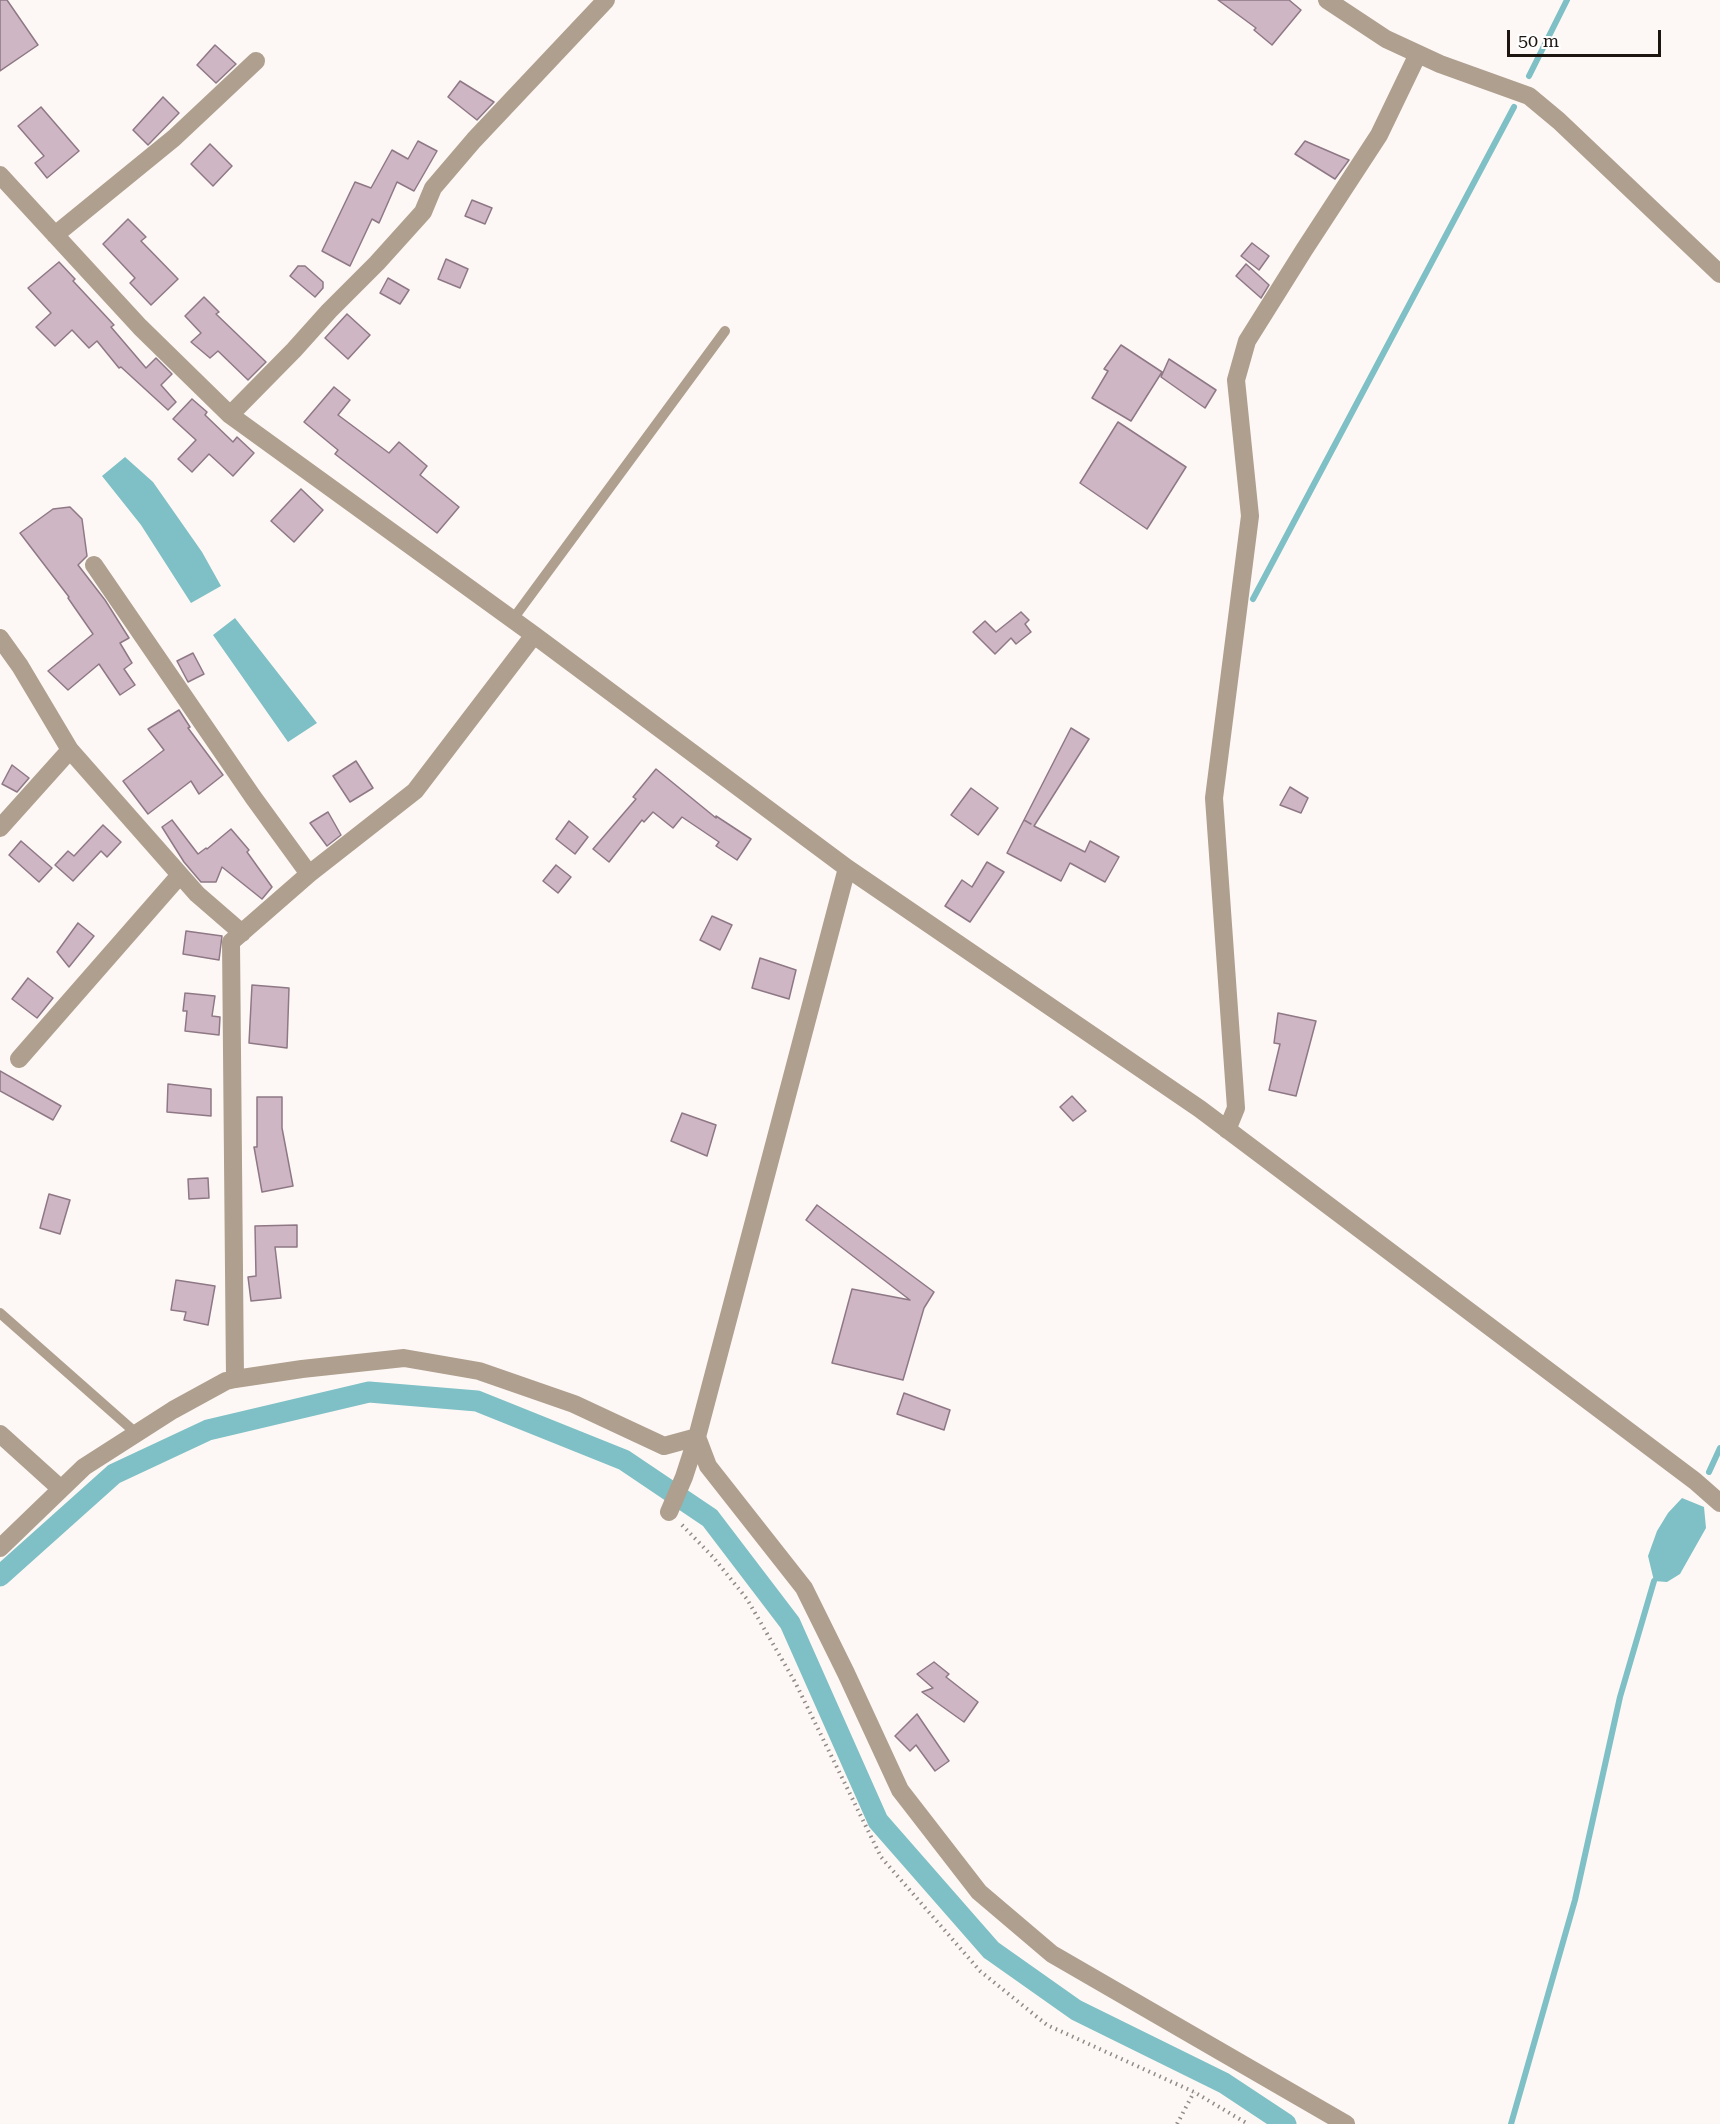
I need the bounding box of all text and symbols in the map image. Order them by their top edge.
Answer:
scale bar [1510,18,1664,56]
text: 50 m [1518,30,1559,51]

